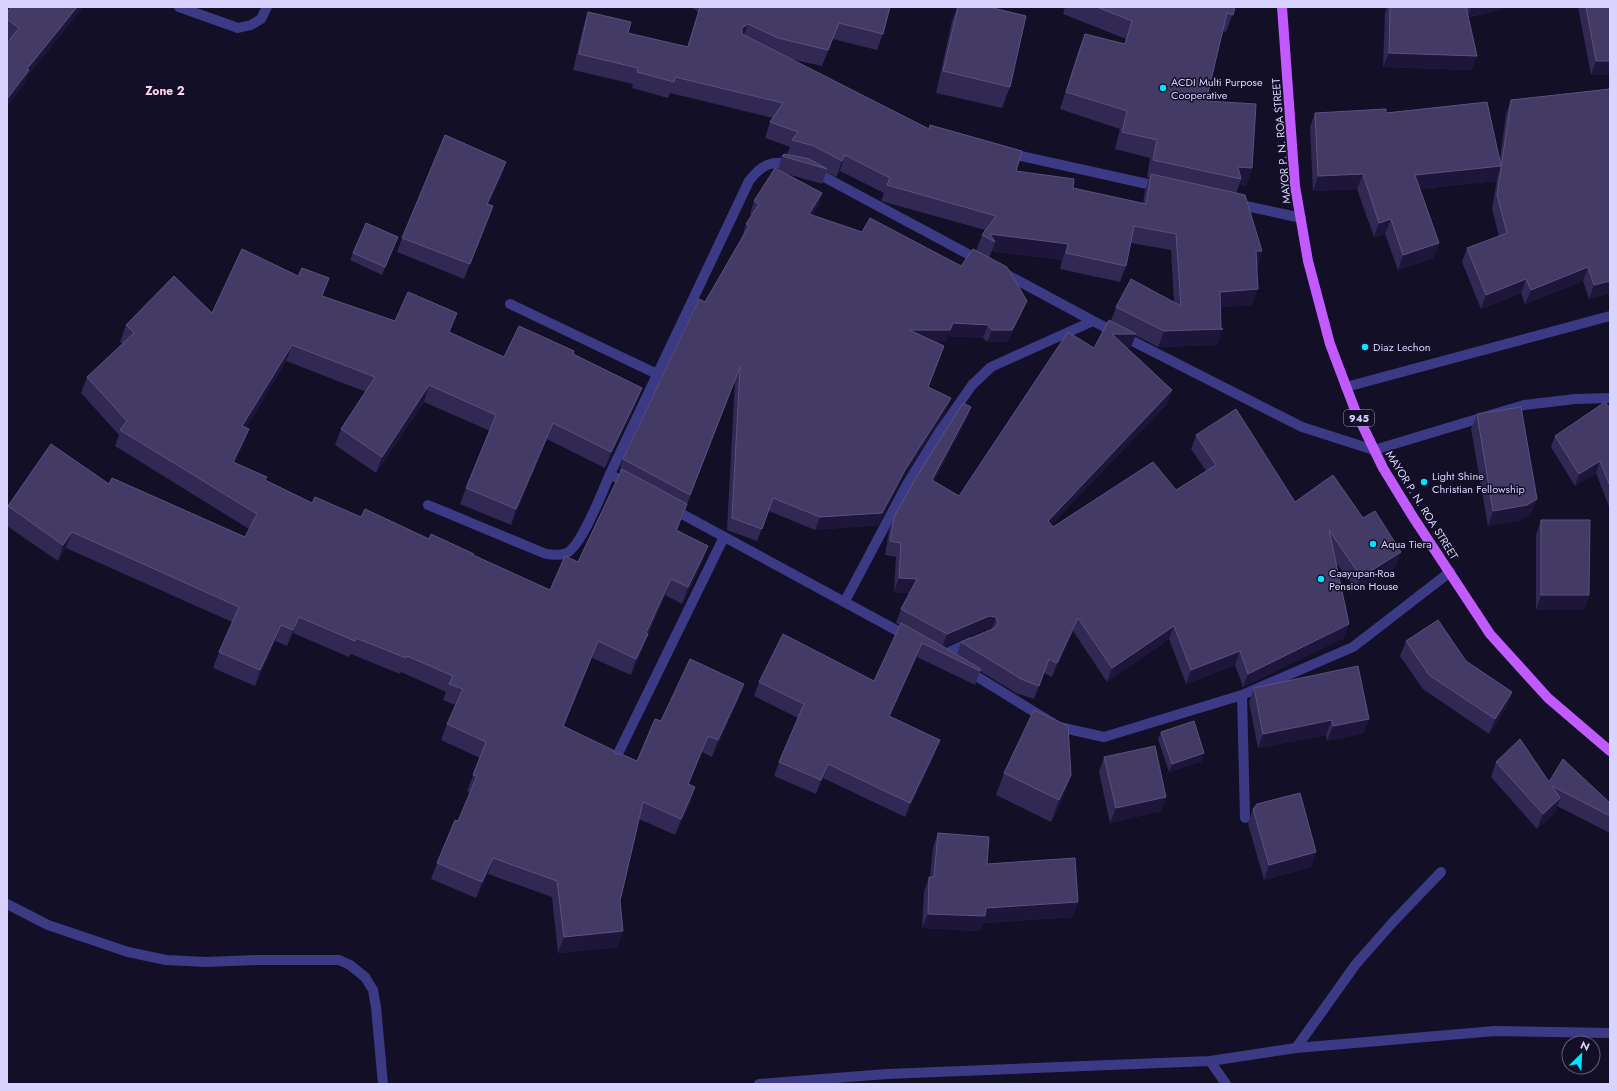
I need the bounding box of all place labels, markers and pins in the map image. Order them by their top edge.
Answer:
place label: ACDI Multi Purpose Cooperative [1171,74,1263,103]
marker: ACDI Multi Purpose Cooperative [1158,83,1168,93]
place label: Diaz Lechon [1373,339,1430,355]
marker: Diaz Lechon [1360,342,1370,352]
place label: Light Shine Christian Fellowship [1432,468,1525,497]
marker: Light Shine Christian Fellowship [1419,477,1429,487]
place label: Aqua Tiera [1381,536,1432,552]
marker: Aqua Tiera [1368,539,1378,549]
place label: Caayupan-Roa Pension House [1329,565,1399,594]
marker: Caayupan-Roa Pension House [1316,574,1326,584]

